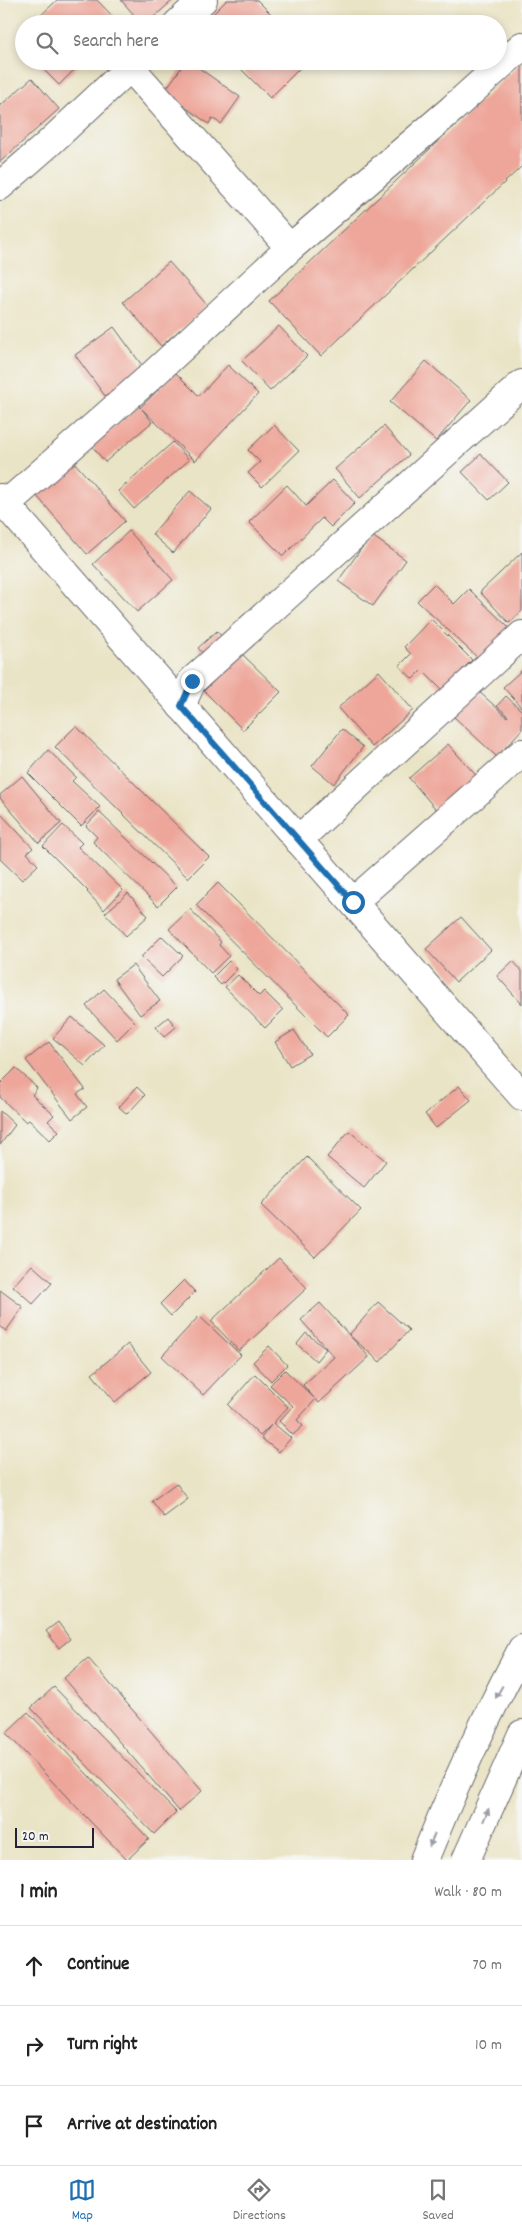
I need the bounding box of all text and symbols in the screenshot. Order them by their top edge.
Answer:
search box [15,15,507,70]
icon: search [33,29,61,57]
text: Search here [73,29,159,56]
route end [181,670,204,693]
route start [342,891,365,914]
one-way arrow [494,1685,503,1698]
one-way arrow [482,1808,490,1822]
scale bar [15,1825,94,1848]
text: 20 m [22,1827,49,1847]
one-way arrow [428,1833,436,1848]
text: 1 min [20,1878,57,1908]
text: Walk · 80 m [434,1881,502,1904]
icon: ahead [20,1952,48,1980]
text: Continue [67,1952,129,1979]
text: 70 m [472,1954,502,1977]
icon: right [20,2032,48,2060]
text: Turn right [67,2032,138,2059]
text: 10 m [475,2034,502,2057]
icon: arrive [20,2112,48,2140]
text: Arrive at destination [67,2112,217,2139]
tab: Map [68,2176,96,2226]
tab: Directions [233,2176,286,2226]
tab: Saved [422,2176,454,2226]

